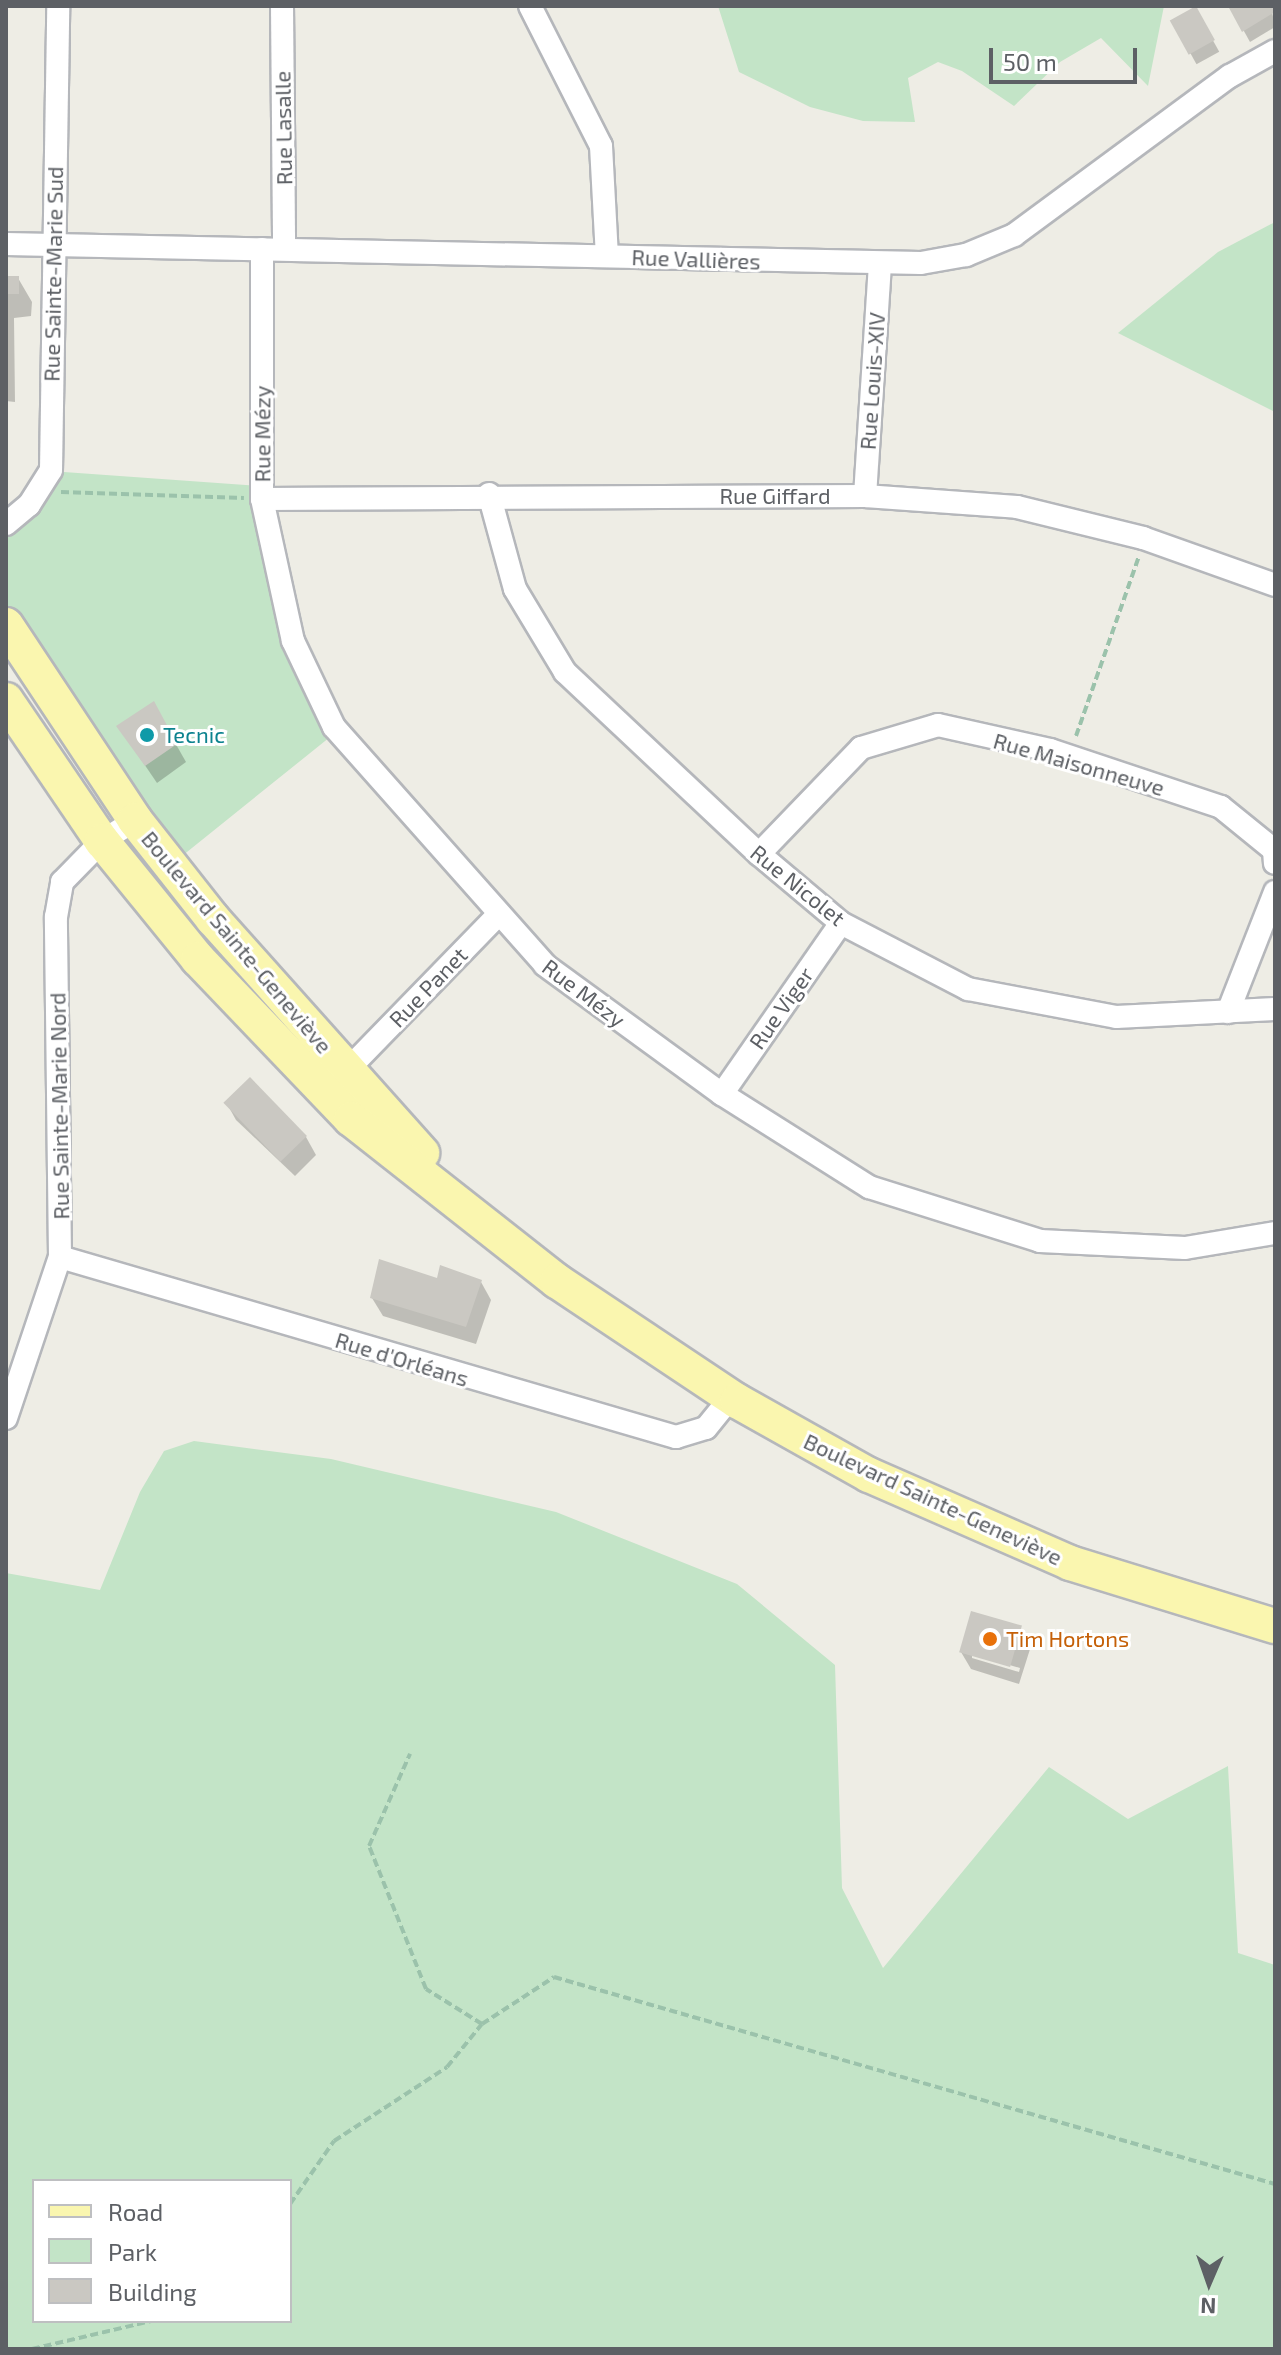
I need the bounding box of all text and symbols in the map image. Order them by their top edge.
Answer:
scale bar [993,32,1141,82]
text: 50 m [1003,47,1057,76]
street label: Rue Lasalle [269,71,297,185]
street label: Rue Sainte-Marie Sud [38,166,68,382]
street label: Rue Vallières [631,244,761,274]
street label: Rue Louis-XIV [854,311,890,451]
street label: Rue Mézy [249,386,275,482]
street label: Rue Giffard [719,483,831,509]
place label: Tecnic [163,722,225,748]
marker: Tecnic [138,726,156,744]
street label: Rue Maisonneuve [990,727,1168,801]
street label: Boulevard Sainte-Geneviève [136,826,338,1058]
street label: Rue Nicolet [746,839,850,931]
street label: Rue Panet [383,942,473,1032]
street label: Rue Mézy [537,953,631,1033]
street label: Rue Viger [743,962,819,1054]
street label: Rue Sainte-Marie Nord [44,992,74,1220]
street label: Rue d'Orléans [332,1326,472,1392]
street label: Boulevard Sainte-Geneviève [800,1427,1066,1571]
place label: Tim Hortons [1006,1626,1129,1652]
marker: Tim Hortons [981,1630,999,1648]
legend [32,2179,292,2323]
text: Road [108,2197,163,2226]
text: Park [108,2237,157,2266]
north arrow [1169,2243,1249,2323]
text: Building [108,2277,197,2306]
text: N [1200,2294,1217,2320]

